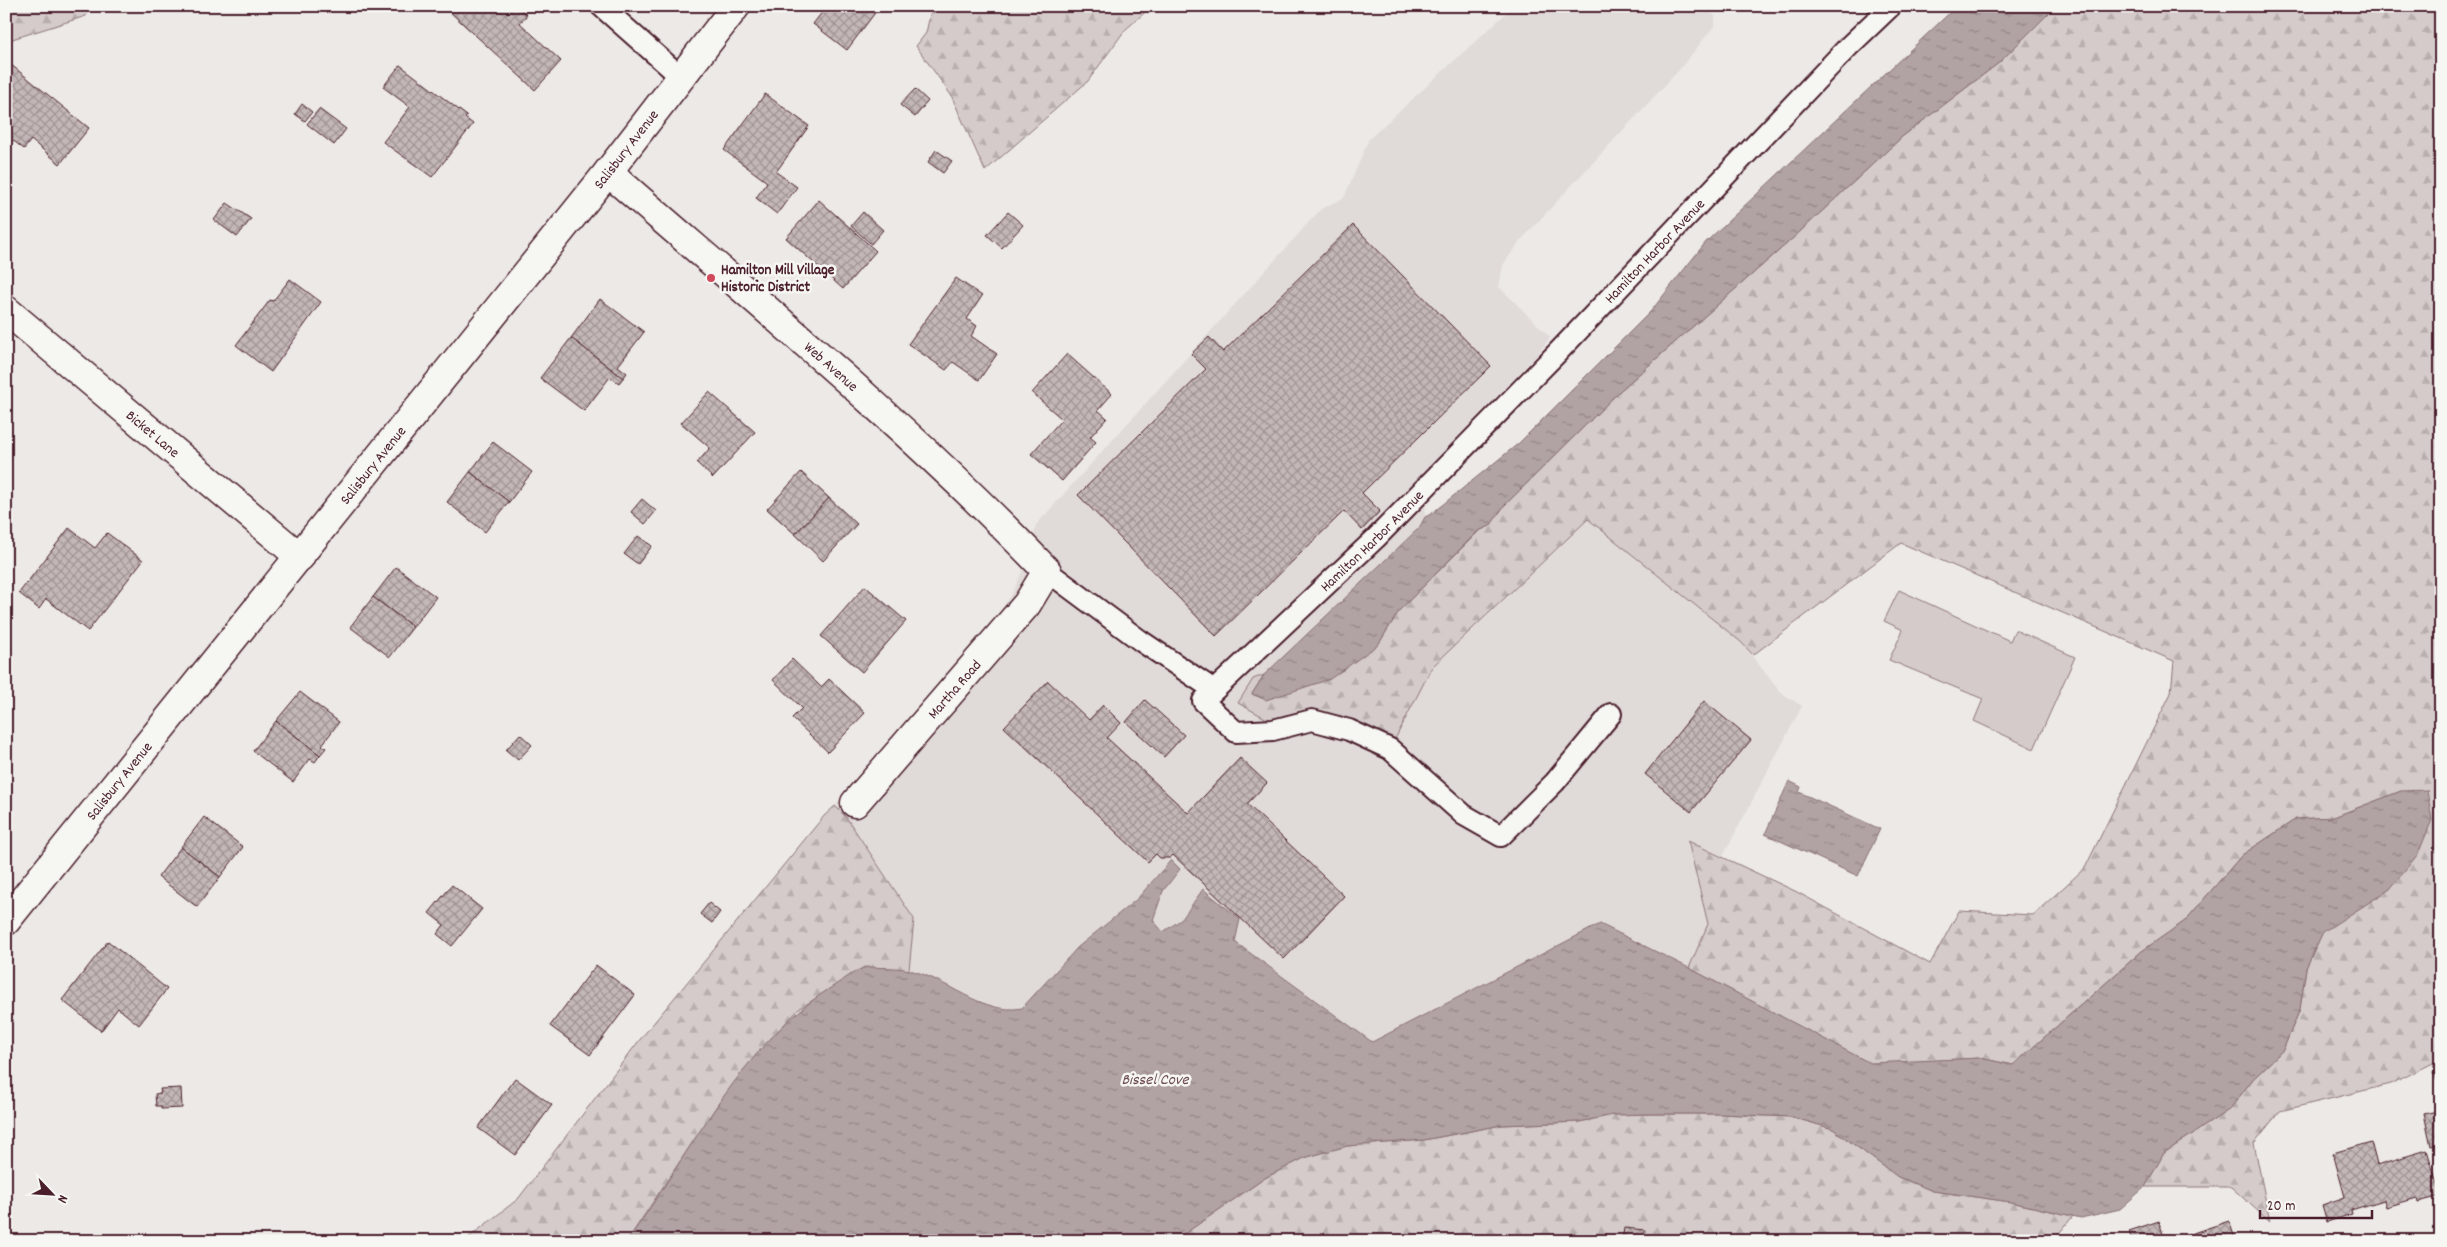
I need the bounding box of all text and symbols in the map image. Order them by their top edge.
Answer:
street label: Salisbury Avenue [589,105,665,195]
street label: Hamilton Harbor Avenue [1600,194,1711,310]
place label: Hamilton Mill Village Historic District [721,260,835,299]
marker: Hamilton Mill Village Historic District [705,272,717,284]
street label: Web Avenue [798,337,862,398]
street label: Bicket Lane [120,406,184,464]
street label: Salisbury Avenue [336,422,413,510]
street label: Hamilton Harbor Avenue [1316,486,1430,598]
street label: Martha Road [923,656,988,725]
street label: Salisbury Avenue [82,738,159,826]
water label: Bissel Cove [1121,1069,1190,1092]
north arrow [28,1170,78,1220]
scale bar [2260,1187,2372,1219]
text: N [51,1191,72,1206]
text: 20 m [2267,1196,2295,1218]

